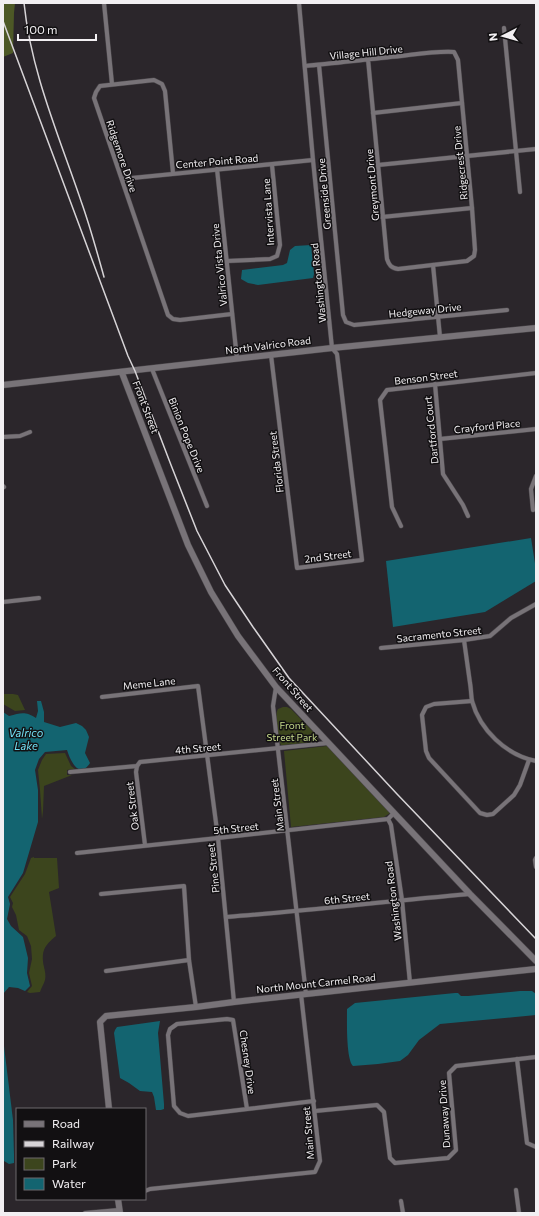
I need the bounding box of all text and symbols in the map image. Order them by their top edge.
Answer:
scale bar [18,16,96,42]
north arrow [483,16,523,56]
text: 100 m [24,22,58,36]
text: N [486,32,499,42]
street label: Village Hill Drive [329,42,403,62]
street label: Ridgemore Drive [104,118,140,194]
street label: Ridgecrest Drive [450,125,470,201]
street label: Greymont Drive [363,149,381,221]
street label: Center Point Road [175,151,259,171]
street label: Greenside Drive [315,158,333,230]
street label: Intervista Lane [260,178,276,246]
street label: Valrico Vista Drive [209,223,229,307]
street label: Washington Road [308,242,328,323]
street label: Hedgeway Drive [388,300,462,320]
street label: North Valrico Road [225,334,312,356]
street label: Benson Street [394,367,458,387]
street label: Front Street [130,379,162,435]
street label: Dartford Court [421,395,441,465]
street label: Binion Pope Drive [166,396,208,474]
street label: Crayford Place [453,417,521,435]
street label: Florida Street [266,430,286,494]
street label: 2nd Street [304,547,352,565]
street label: Sacramento Street [396,624,482,644]
street label: Front Street [270,664,316,714]
street label: Meme Lane [122,674,176,692]
park label: Front Street Park [266,719,318,743]
water label: Valrico Lake [9,726,44,752]
street label: 4th Street [175,740,221,756]
street label: Main Street [268,778,286,832]
street label: Oak Street [123,781,141,831]
street label: 5th Street [213,820,259,836]
street label: Pine Street [204,842,222,894]
street label: Washington Road [382,860,404,941]
street label: 6th Street [323,890,371,906]
street label: North Mount Carmel Road [256,971,377,995]
street label: Chesney Drive [238,1029,258,1095]
street label: Dunaway Drive [436,1080,452,1148]
street label: Main Street [300,1106,316,1160]
legend [16,1108,146,1200]
text: Road [52,1116,80,1130]
text: Railway [52,1136,94,1150]
text: Park [52,1156,78,1170]
text: Water [52,1176,86,1190]

